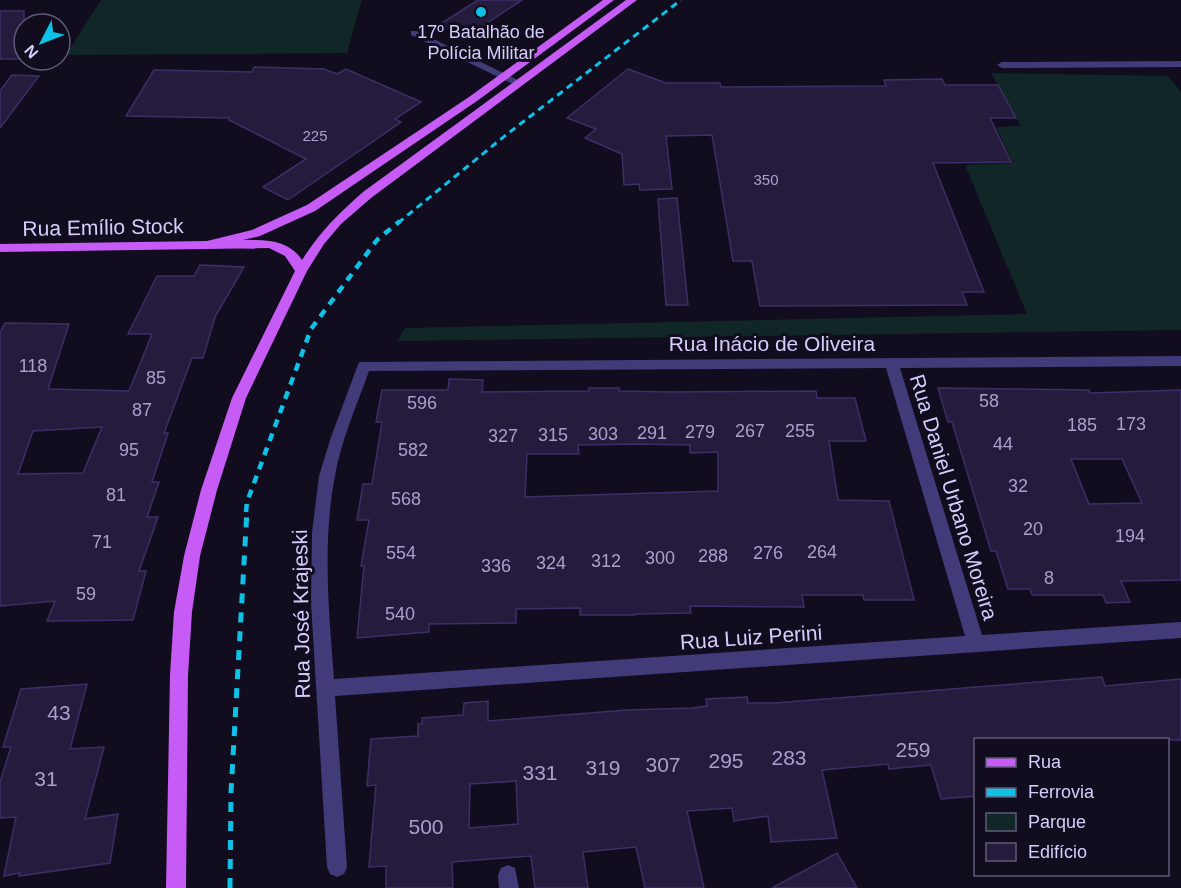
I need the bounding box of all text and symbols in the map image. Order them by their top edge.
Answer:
marker: 17º Batalhão de Polícia Militar [474,5,488,19]
north arrow [12,12,72,72]
place label: 17º Batalhão de Polícia Militar [417,22,545,63]
text: N [21,42,41,62]
house number: 225 [302,127,328,144]
house number: 350 [753,171,779,188]
street label: Rua Emílio Stock [22,214,184,240]
street label: Rua Inácio de Oliveira [669,332,876,355]
house number: 118 [19,356,47,376]
house number: 85 [146,368,166,388]
street label: Rua Daniel Urbano Moreira [906,371,1002,623]
house number: 58 [979,391,999,411]
house number: 596 [407,393,437,413]
house number: 87 [132,400,152,420]
house number: 173 [1116,414,1146,434]
house number: 185 [1067,415,1097,435]
house number: 267 [735,421,765,441]
house number: 255 [785,421,815,441]
house number: 279 [685,422,715,442]
house number: 291 [637,423,667,443]
house number: 303 [588,424,618,444]
house number: 315 [538,425,568,445]
house number: 327 [488,426,518,446]
house number: 44 [993,434,1013,454]
house number: 95 [119,440,139,460]
house number: 582 [398,440,428,460]
house number: 32 [1008,476,1028,496]
house number: 81 [106,485,126,505]
house number: 568 [391,489,421,509]
house number: 20 [1023,519,1043,539]
house number: 194 [1115,526,1145,546]
street label: Rua José Krajeski [288,529,314,699]
house number: 71 [92,532,112,552]
house number: 264 [807,542,837,562]
house number: 554 [386,543,416,563]
house number: 276 [753,543,783,563]
house number: 288 [698,546,728,566]
house number: 300 [645,548,675,568]
house number: 312 [591,551,621,571]
house number: 324 [536,553,566,573]
house number: 336 [481,556,511,576]
house number: 8 [1044,568,1054,588]
house number: 59 [76,584,96,604]
house number: 540 [385,604,415,624]
street label: Rua Luiz Perini [679,621,823,653]
house number: 43 [47,701,71,724]
house number: 259 [895,738,931,761]
legend [974,738,1169,876]
house number: 283 [771,746,807,769]
house number: 295 [708,749,744,772]
text: Rua [1028,752,1062,772]
house number: 307 [645,753,681,776]
house number: 319 [585,756,621,779]
house number: 331 [522,761,558,784]
house number: 31 [34,767,58,790]
text: Ferrovia [1028,782,1095,802]
text: Parque [1028,812,1086,832]
house number: 500 [408,815,444,838]
text: Edifício [1028,842,1087,862]

